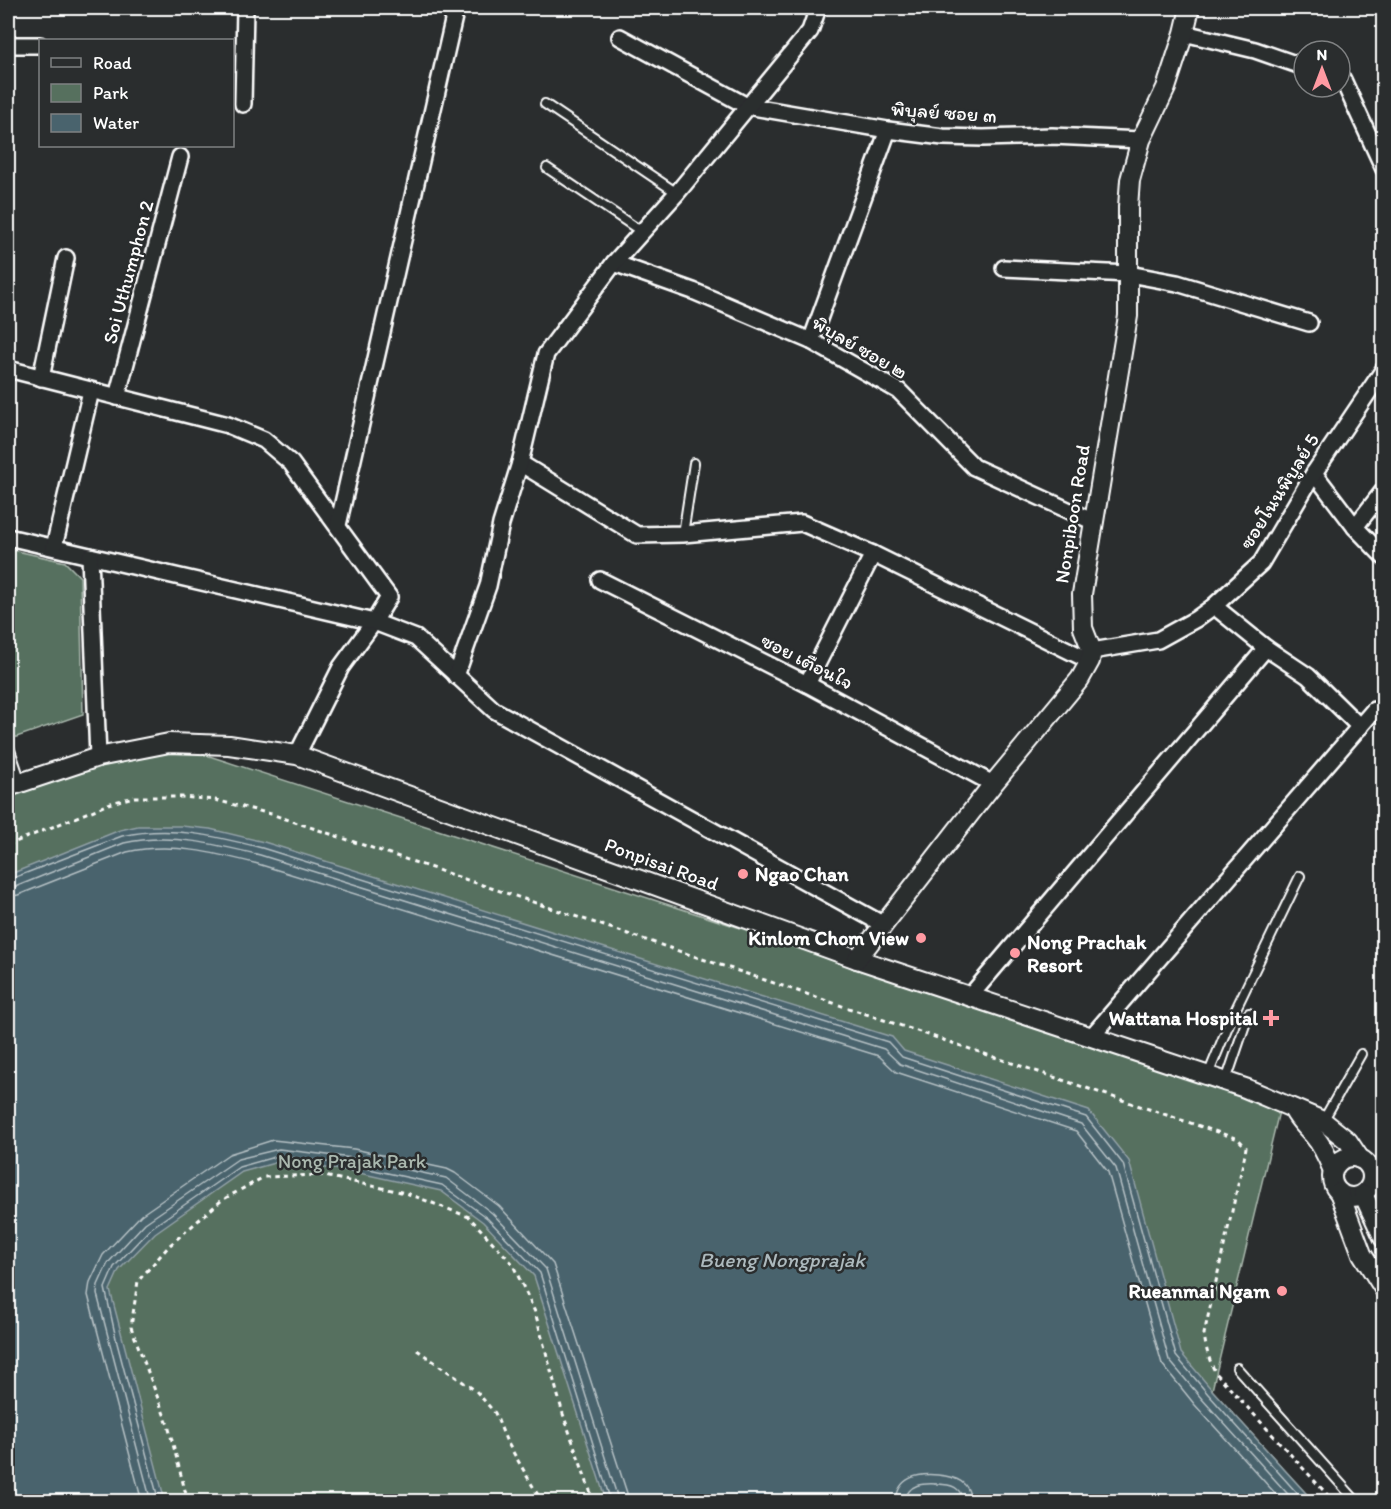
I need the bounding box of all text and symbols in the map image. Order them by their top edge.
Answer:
legend [39,39,234,147]
north arrow [1292,39,1352,99]
text: N [1317,45,1327,64]
text: Road [93,52,132,74]
text: Park [93,82,128,104]
street label: พิบุลย์ ซอย ๓ [890,96,998,129]
text: Water [93,112,139,134]
street label: Soi Uthumphon 2 [97,197,159,346]
street label: พิบุลย์ ซอย ๒ [808,310,912,385]
street label: ซอยโนนพิบูลย์ 5 [1234,429,1326,554]
street label: Nonpiboon Road [1049,443,1095,585]
street label: ซอย เตือนใจ [757,628,857,694]
street label: Ponpisai Road [602,832,722,896]
place label: Ngao Chan [755,862,849,887]
marker: Ngao Chan [736,867,750,881]
place label: Kinlom Chom View [748,926,909,950]
place label: Nong Prachak Resort [1027,930,1147,977]
marker: Kinlom Chom View [914,931,928,945]
marker: Nong Prachak Resort [1008,946,1022,960]
place label: Wattana Hospital [1109,1006,1258,1031]
marker: Wattana Hospital [1262,1009,1280,1027]
park label: Nong Prajak Park [278,1149,427,1173]
water label: Bueng Nongprajak [699,1247,866,1272]
place label: Rueanmai Ngam [1129,1279,1270,1304]
marker: Rueanmai Ngam [1275,1284,1289,1298]

